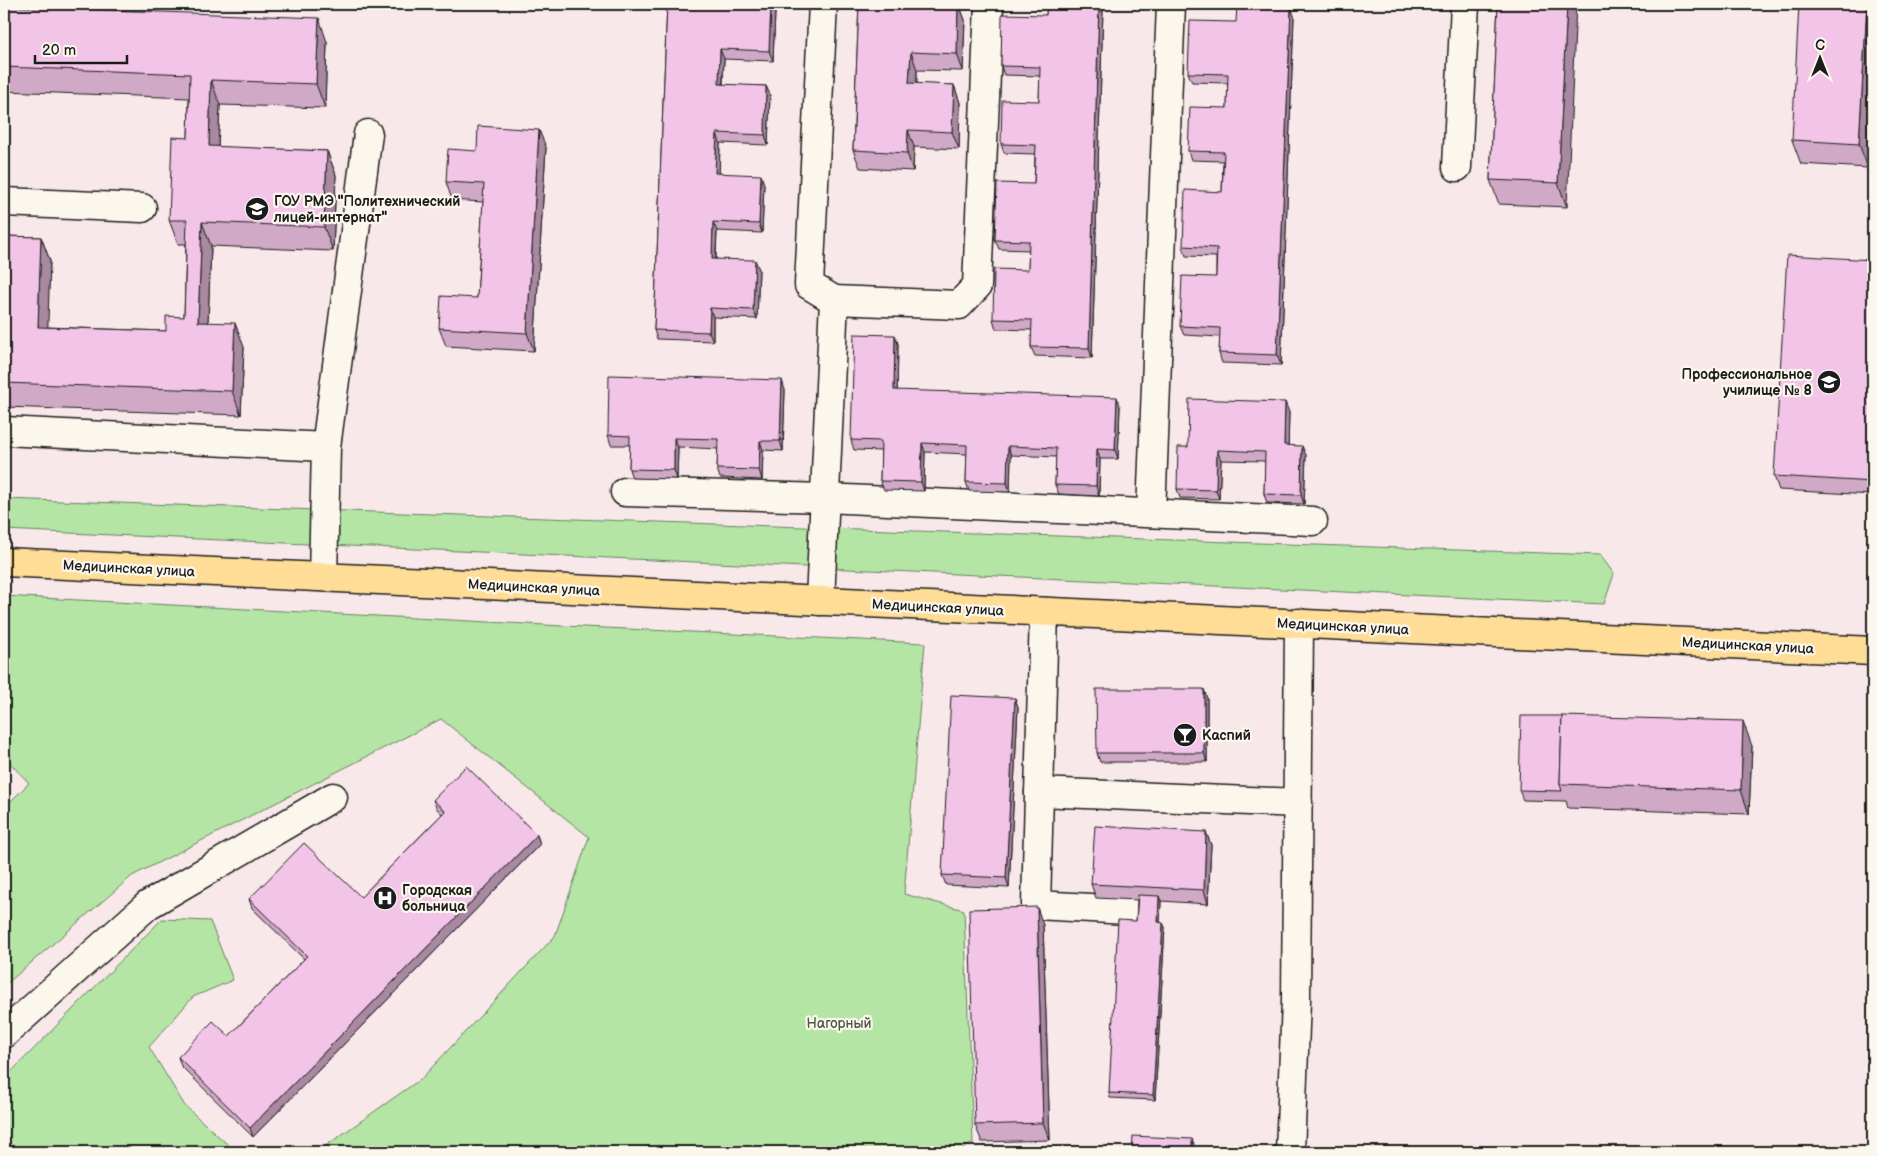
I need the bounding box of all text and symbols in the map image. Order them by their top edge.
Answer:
scale bar [35,32,128,64]
north arrow [1794,32,1844,82]
text: С [1815,37,1825,54]
text: 20 m [42,41,76,60]
place label: ГОУ РМЭ "Политехнический лицей-интернат" [273,193,460,226]
school or university icon: ГОУ РМЭ "Политехнический лицей-интернат" [244,196,270,222]
place label: Профессиональное училище № 8 [1681,366,1812,399]
school or university icon: Профессиональное училище № 8 [1816,369,1842,395]
street label: Медицинская улица [62,557,196,580]
street label: Медицинская улица [467,576,601,599]
street label: Медицинская улица [871,596,1005,619]
street label: Медицинская улица [1276,615,1410,638]
street label: Медицинская улица [1681,634,1815,657]
bar icon: Каспий [1172,722,1198,748]
place label: Каспий [1202,727,1251,744]
place label: Городская больница [402,882,472,915]
hospital icon: Городская больница [372,885,398,911]
park label: Нагорный [807,1015,871,1032]

